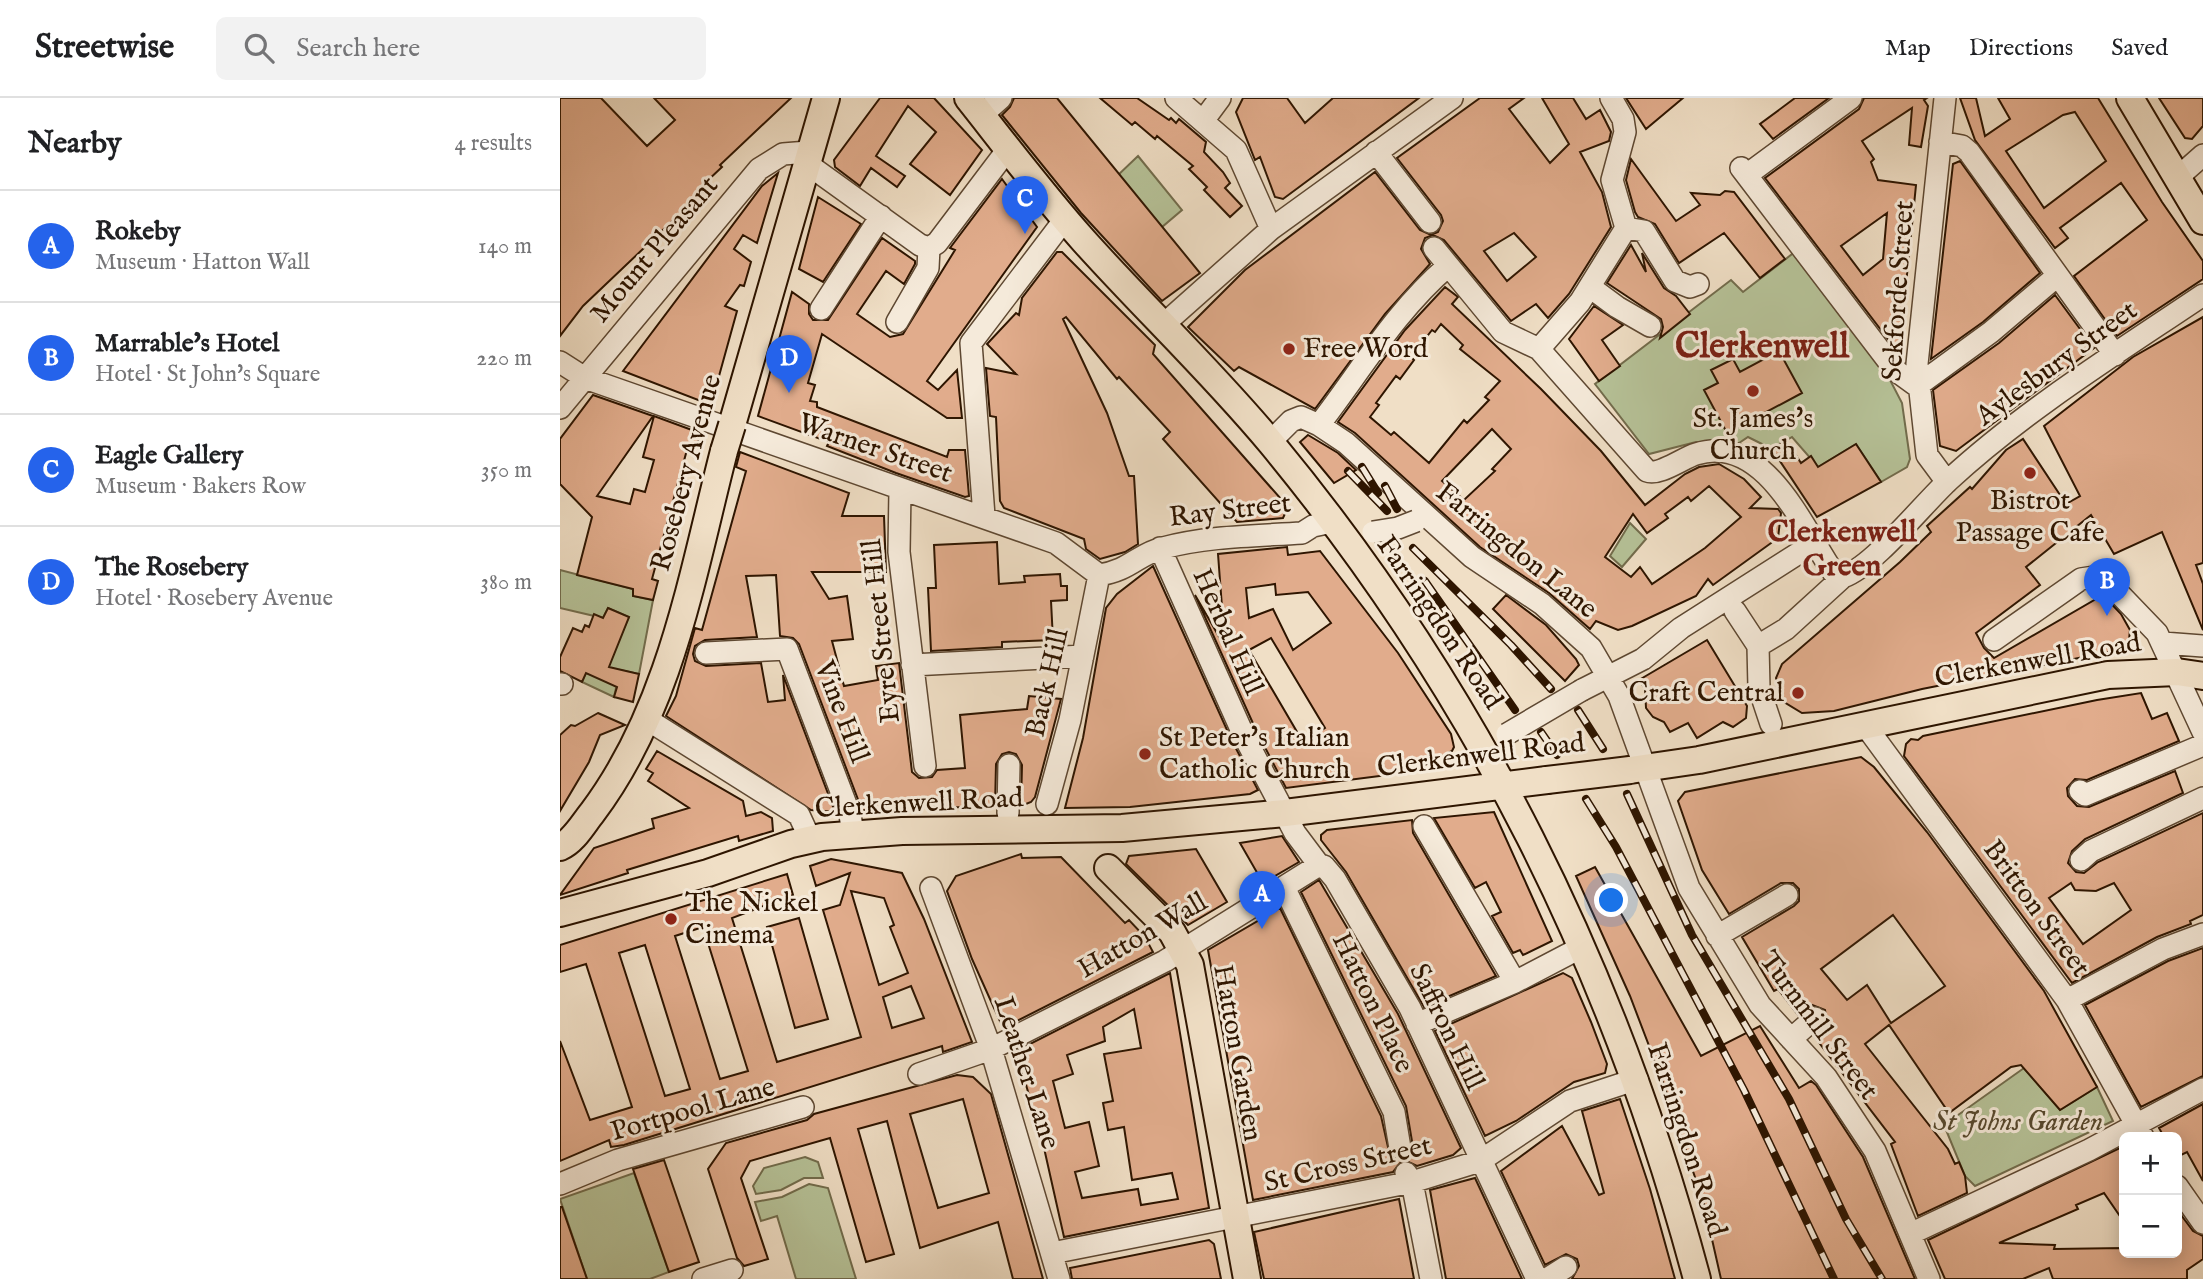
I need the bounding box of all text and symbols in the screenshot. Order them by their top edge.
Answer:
search box [216,17,706,80]
text: Streetwise [35,27,174,69]
icon: search [240,29,278,67]
text: Search here [296,32,420,65]
text: Map [1885,33,1931,64]
text: Directions [1969,33,2073,64]
text: Saved [2111,33,2168,64]
text: Nearby [28,125,121,163]
text: 4 results [454,129,532,158]
street label: Mount Pleasant [583,169,727,331]
pin: C [1002,176,1048,234]
street label: Sekforde Street [1875,199,1923,382]
text: Rokeby [95,215,181,248]
text: A [43,232,59,261]
text: 140 m [478,232,532,261]
text: Museum · Hatton Wall [95,248,310,277]
street label: Aylesbury Street [1969,293,2145,435]
district label: Clerkenwell [1675,325,1850,370]
text: Marrable's Hotel [95,327,279,360]
place label: Free Word [1303,332,1428,367]
pin: D [766,335,812,393]
marker: Free Word [1281,341,1297,357]
text: B [43,344,59,373]
text: 220 m [476,344,532,373]
text: Hotel · St John's Square [95,360,320,389]
street label: Rosebery Avenue [644,371,730,575]
marker: St. James's Church [1745,383,1761,399]
place label: St. James's Church [1693,402,1813,469]
street label: Warner Street [793,406,957,492]
text: Eagle Gallery [95,439,243,472]
text: C [43,456,59,485]
text: 350 m [481,456,532,485]
marker: Bistrot Passage Cafe [2022,465,2038,481]
text: Museum · Bakers Row [95,472,306,501]
street label: Farringdon Lane [1428,475,1604,627]
place label: Bistrot Passage Cafe [1955,484,2105,551]
street label: Ray Street [1167,486,1293,536]
district label: Clerkenwell Green [1767,514,1917,586]
street label: Farringdon Road [1368,530,1510,716]
street label: Eyre Street Hill [855,537,909,725]
text: The Rosebery [95,551,248,584]
pin: B [2084,558,2130,616]
street label: Herbal Hill [1184,563,1270,701]
text: D [42,568,60,597]
text: 380 m [480,568,532,597]
text: Hotel · Rosebery Avenue [95,584,333,613]
street label: Back Hill [1019,625,1078,741]
street label: Clerkenwell Road [1932,626,2144,696]
street label: Vine Hill [805,655,877,768]
place label: Craft Central [1628,676,1784,711]
marker: Craft Central [1790,685,1806,701]
place label: St Peter's Italian Catholic Church [1159,721,1350,788]
street label: Clerkenwell Road [1375,726,1587,786]
marker: St Peter's Italian Catholic Church [1137,746,1153,762]
street label: Clerkenwell Road [814,781,1024,827]
street label: Britton Street [1975,834,2098,985]
pin: A [1239,871,1285,929]
your location [1594,883,1628,917]
street label: Hatton Wall [1072,885,1214,987]
place label: The Nickel Cinema [685,886,818,953]
marker: The Nickel Cinema [663,911,679,927]
street label: Hatton Place [1323,927,1421,1079]
street label: Turnmill Street [1751,944,1886,1108]
street label: Saffron Hill [1400,958,1492,1096]
street label: Hatton Garden [1204,962,1270,1144]
street label: Leather Lane [985,992,1067,1154]
street label: Farringdon Road [1638,1039,1734,1241]
street label: Portpool Lane [607,1070,779,1150]
park label: St Johns Garden [1933,1105,2103,1140]
street label: St Cross Street [1261,1129,1435,1201]
map controls [2119,1132,2182,1258]
button: + [2119,1132,2182,1195]
button: − [2119,1195,2182,1258]

